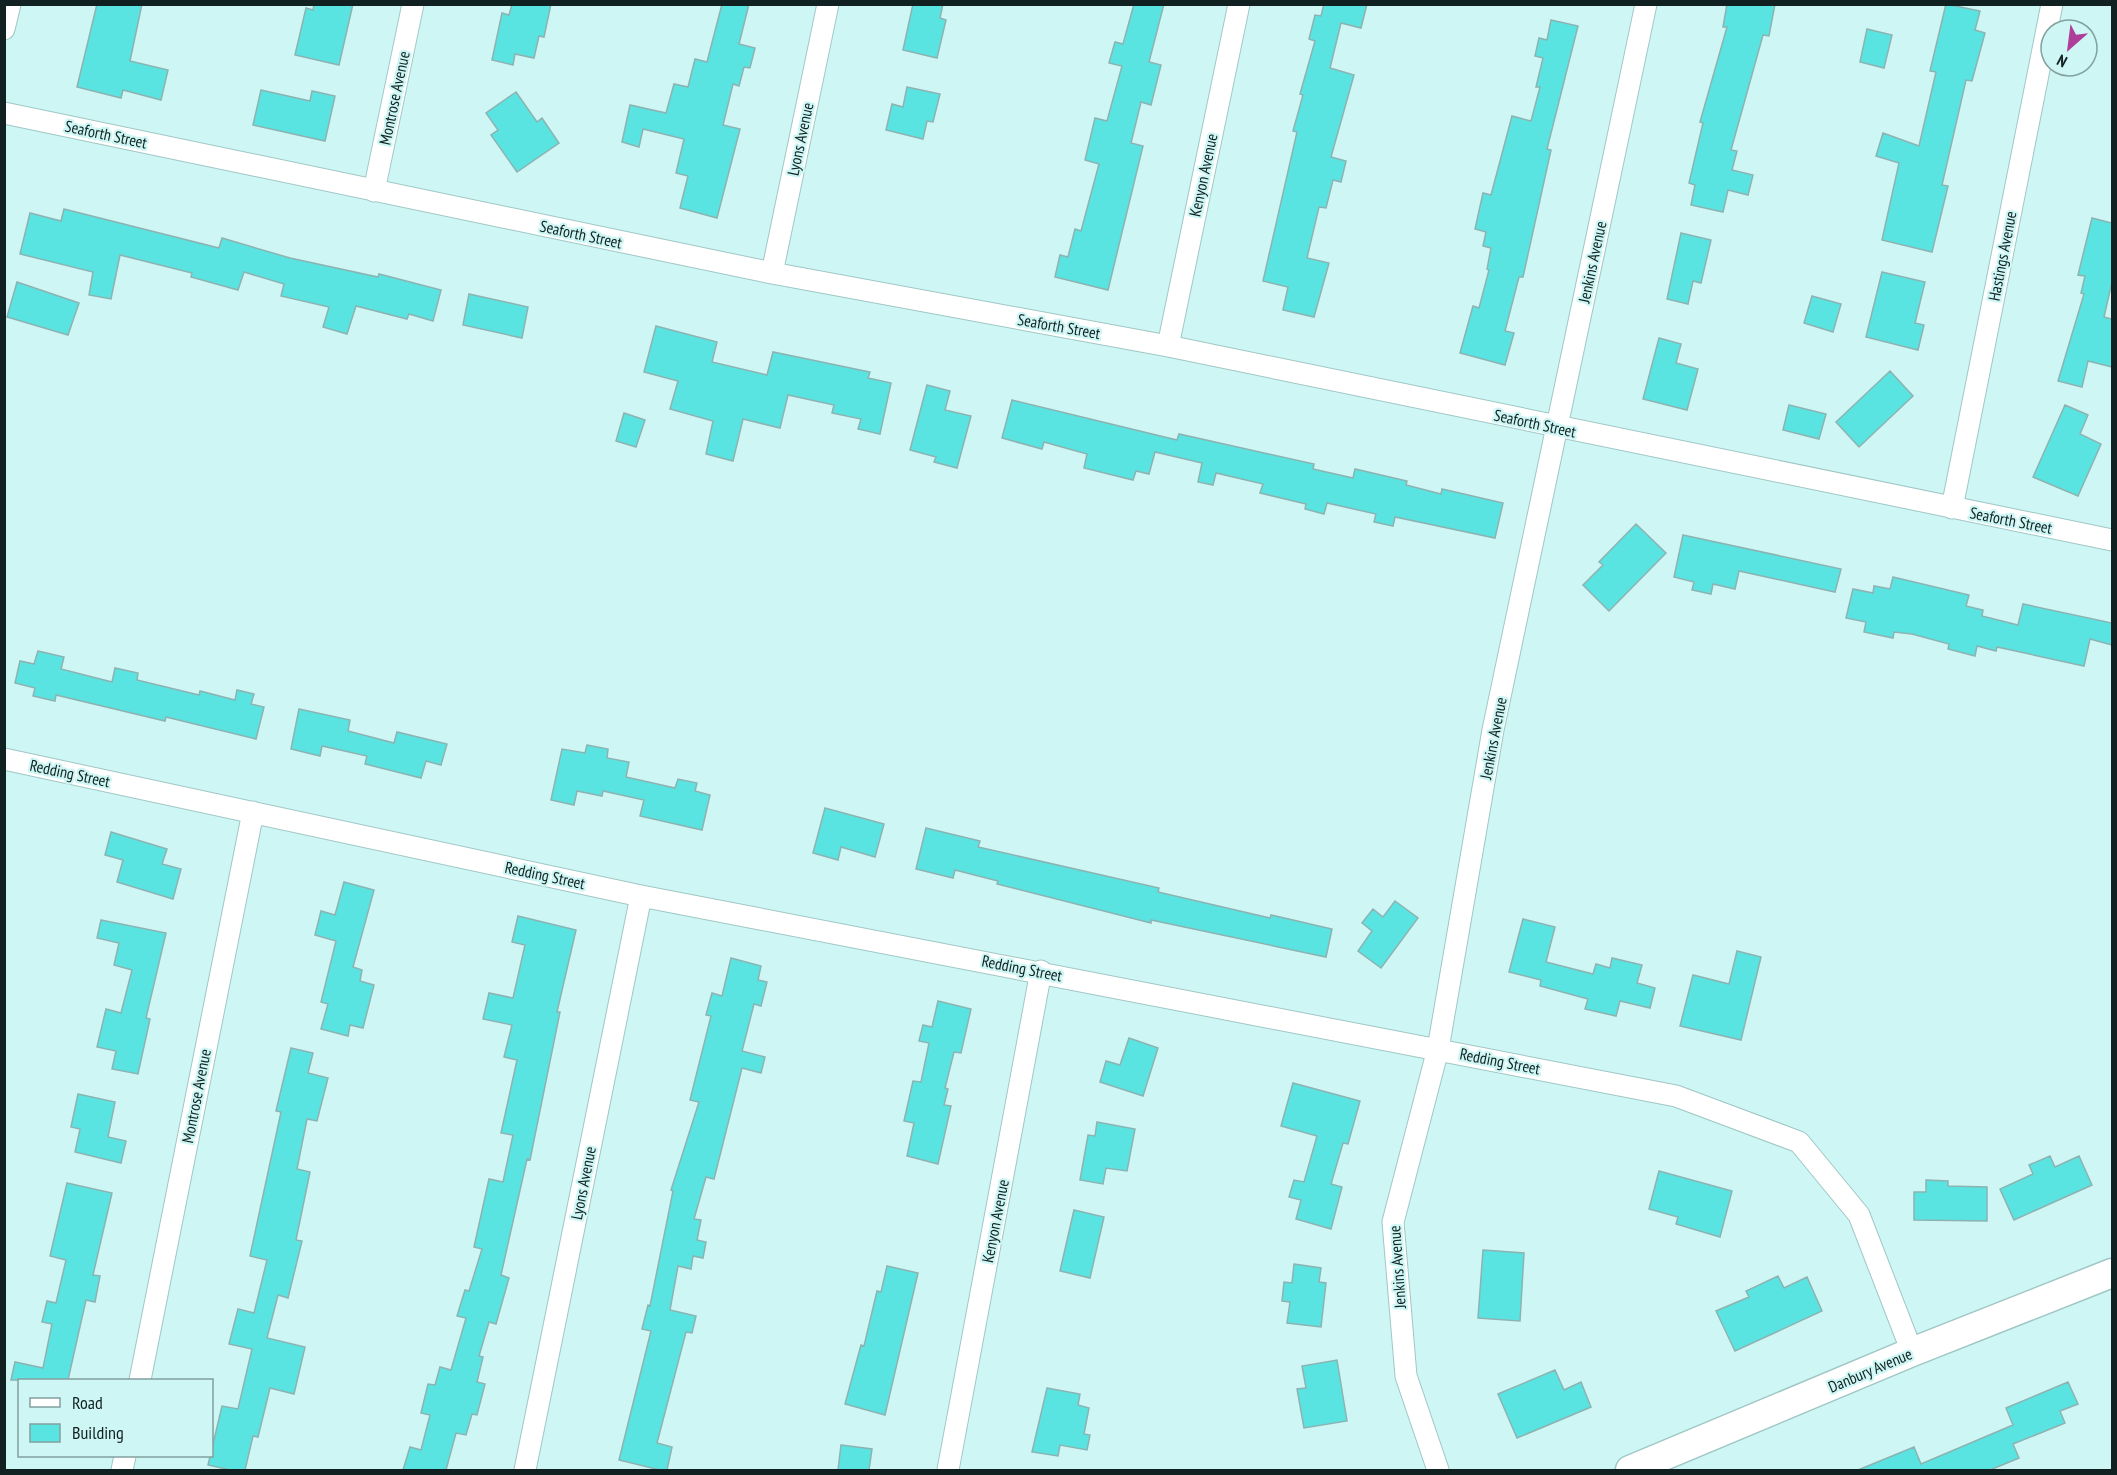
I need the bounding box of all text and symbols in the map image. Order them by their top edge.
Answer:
north arrow [2039,18,2099,78]
street label: Montrose Avenue [374,49,414,147]
text: N [2053,50,2070,72]
street label: Lyons Avenue [783,101,817,177]
street label: Seaforth Street [63,116,149,153]
street label: Kenyon Avenue [1184,132,1222,218]
street label: Hastings Avenue [1983,209,2021,303]
street label: Seaforth Street [538,216,624,253]
street label: Jenkins Avenue [1573,219,1610,306]
street label: Seaforth Street [1016,309,1102,343]
street label: Seaforth Street [1492,405,1578,442]
street label: Seaforth Street [1968,502,2054,538]
street label: Jenkins Avenue [1475,695,1511,782]
street label: Redding Street [28,755,112,791]
street label: Redding Street [503,857,587,893]
street label: Redding Street [980,950,1064,986]
street label: Redding Street [1458,1043,1542,1079]
street label: Montrose Avenue [177,1047,215,1145]
street label: Lyons Avenue [566,1145,600,1221]
street label: Kenyon Avenue [977,1178,1013,1264]
street label: Jenkins Avenue [1384,1225,1410,1310]
street label: Danbury Avenue [1825,1343,1915,1397]
legend [18,1379,213,1457]
text: Road [72,1391,103,1414]
text: Building [72,1421,124,1444]

